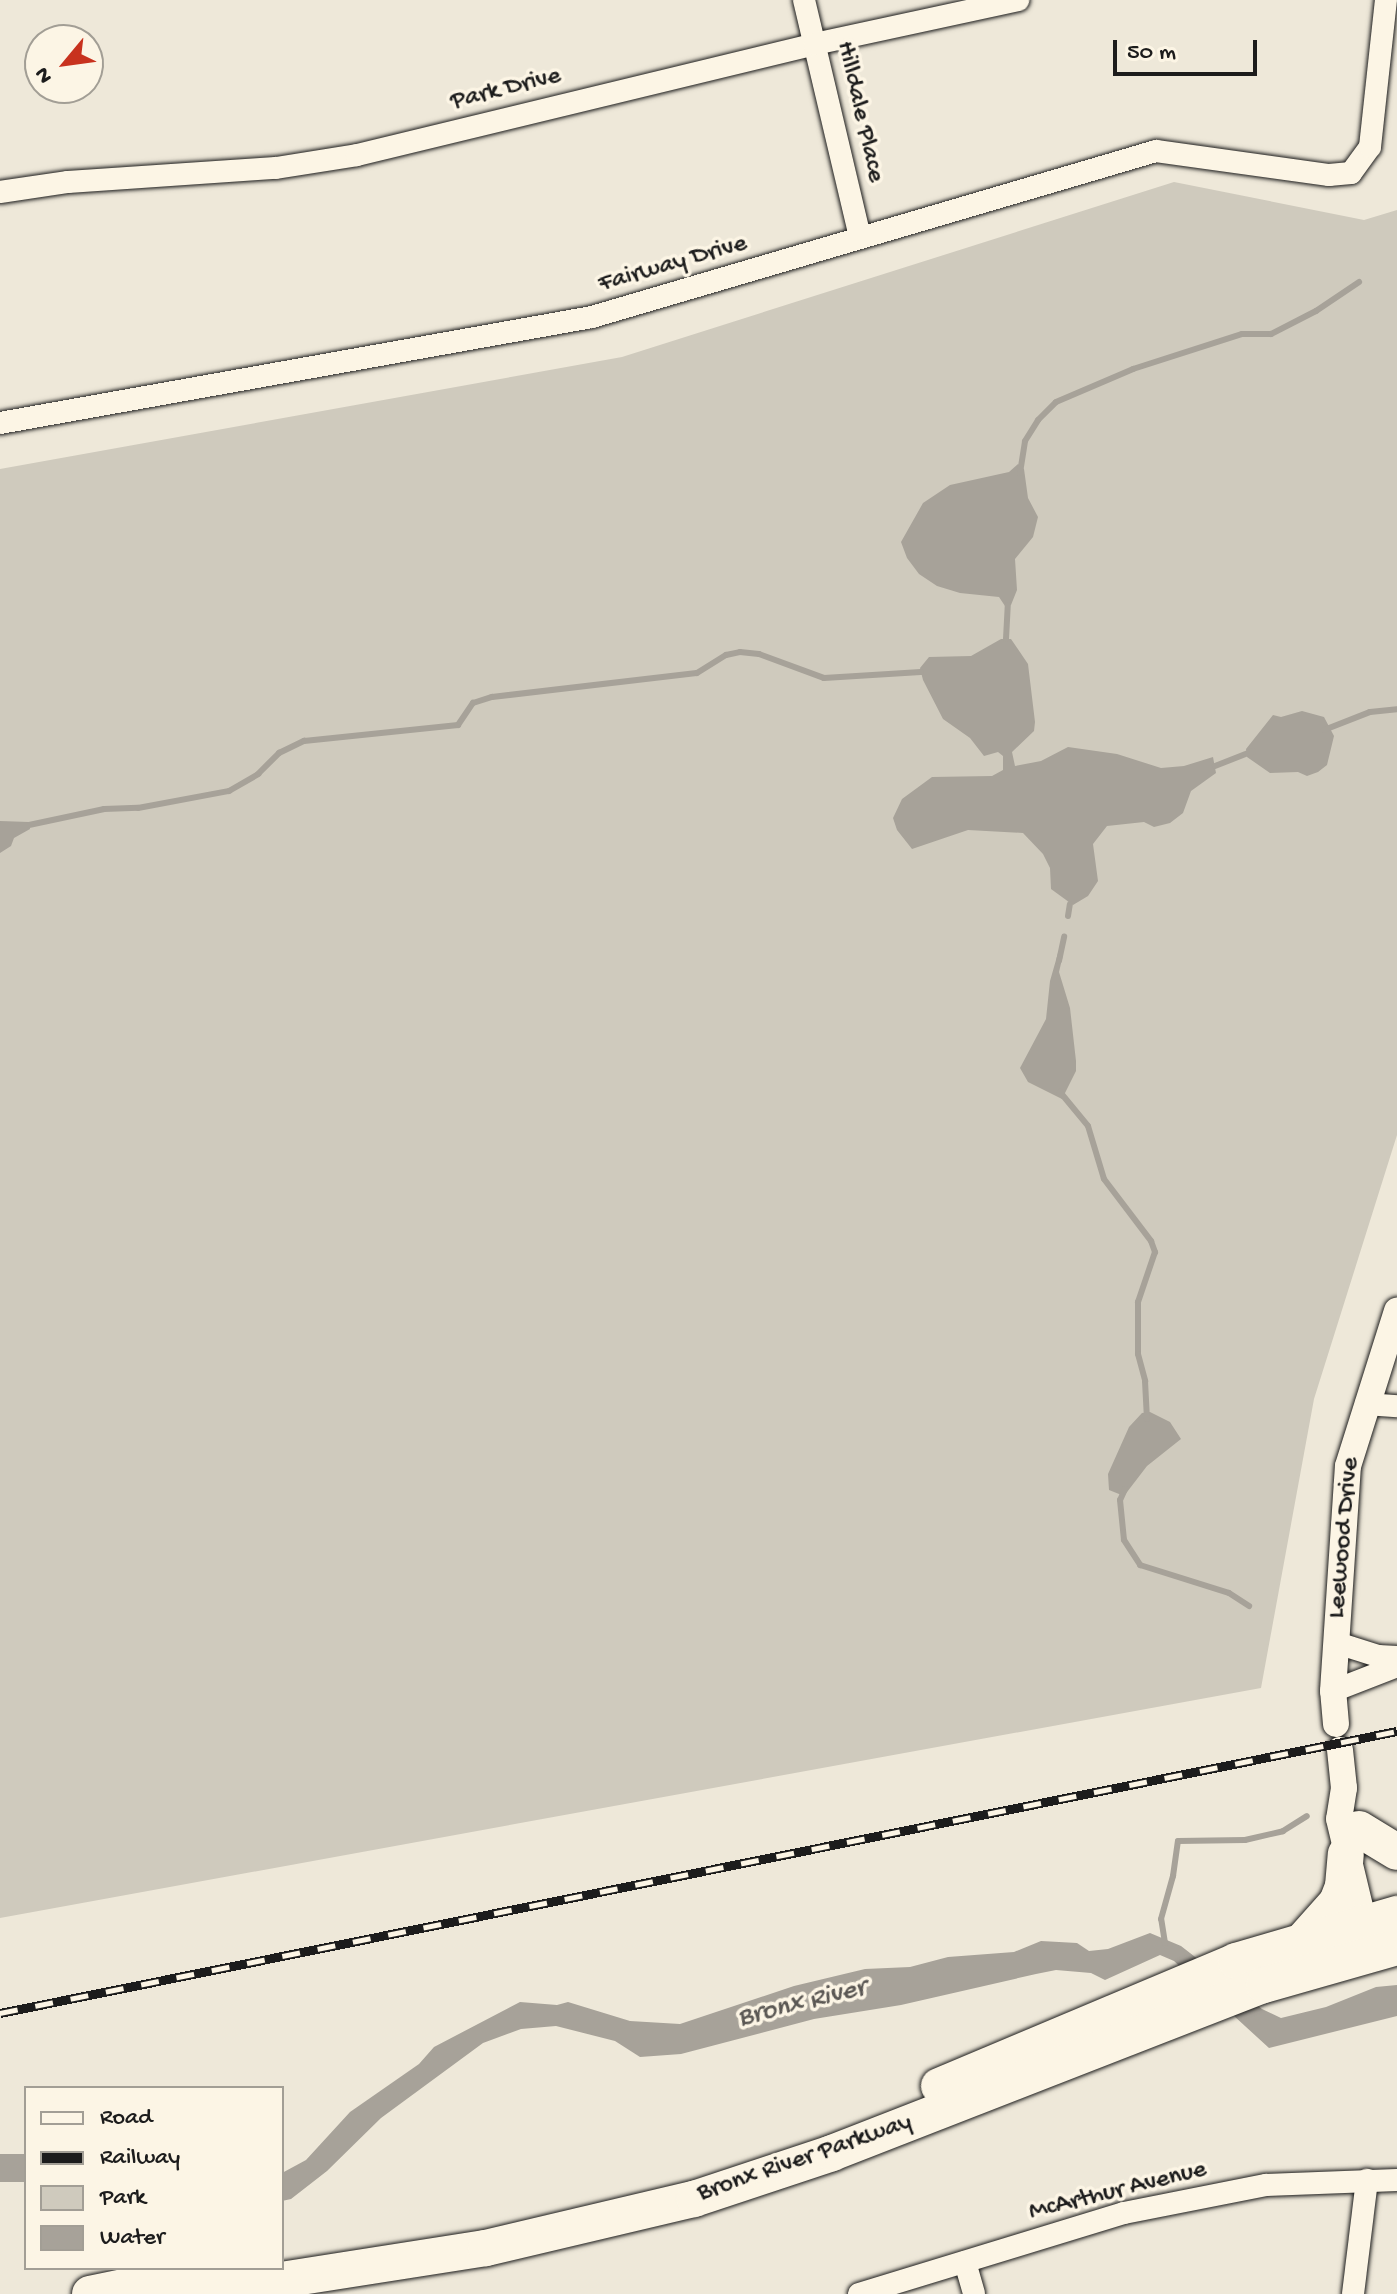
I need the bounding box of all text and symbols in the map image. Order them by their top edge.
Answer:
north arrow [24,24,104,104]
scale bar [1117,24,1261,74]
street label: Hilldale Place [828,39,890,185]
text: 50 m [1127,39,1176,68]
street label: Park Drive [448,61,564,119]
text: N [30,62,60,87]
street label: Fairway Drive [595,229,751,301]
street label: Leewood Drive [1322,1456,1368,1620]
water label: Bronx River [734,1972,870,2036]
legend [24,2086,284,2270]
text: Road [100,2104,152,2133]
street label: Bronx River Parkway [694,2108,916,2210]
text: Railway [100,2144,180,2173]
street label: McArthur Avenue [1026,2155,1210,2229]
text: Park [100,2184,146,2213]
text: Water [100,2224,164,2253]

